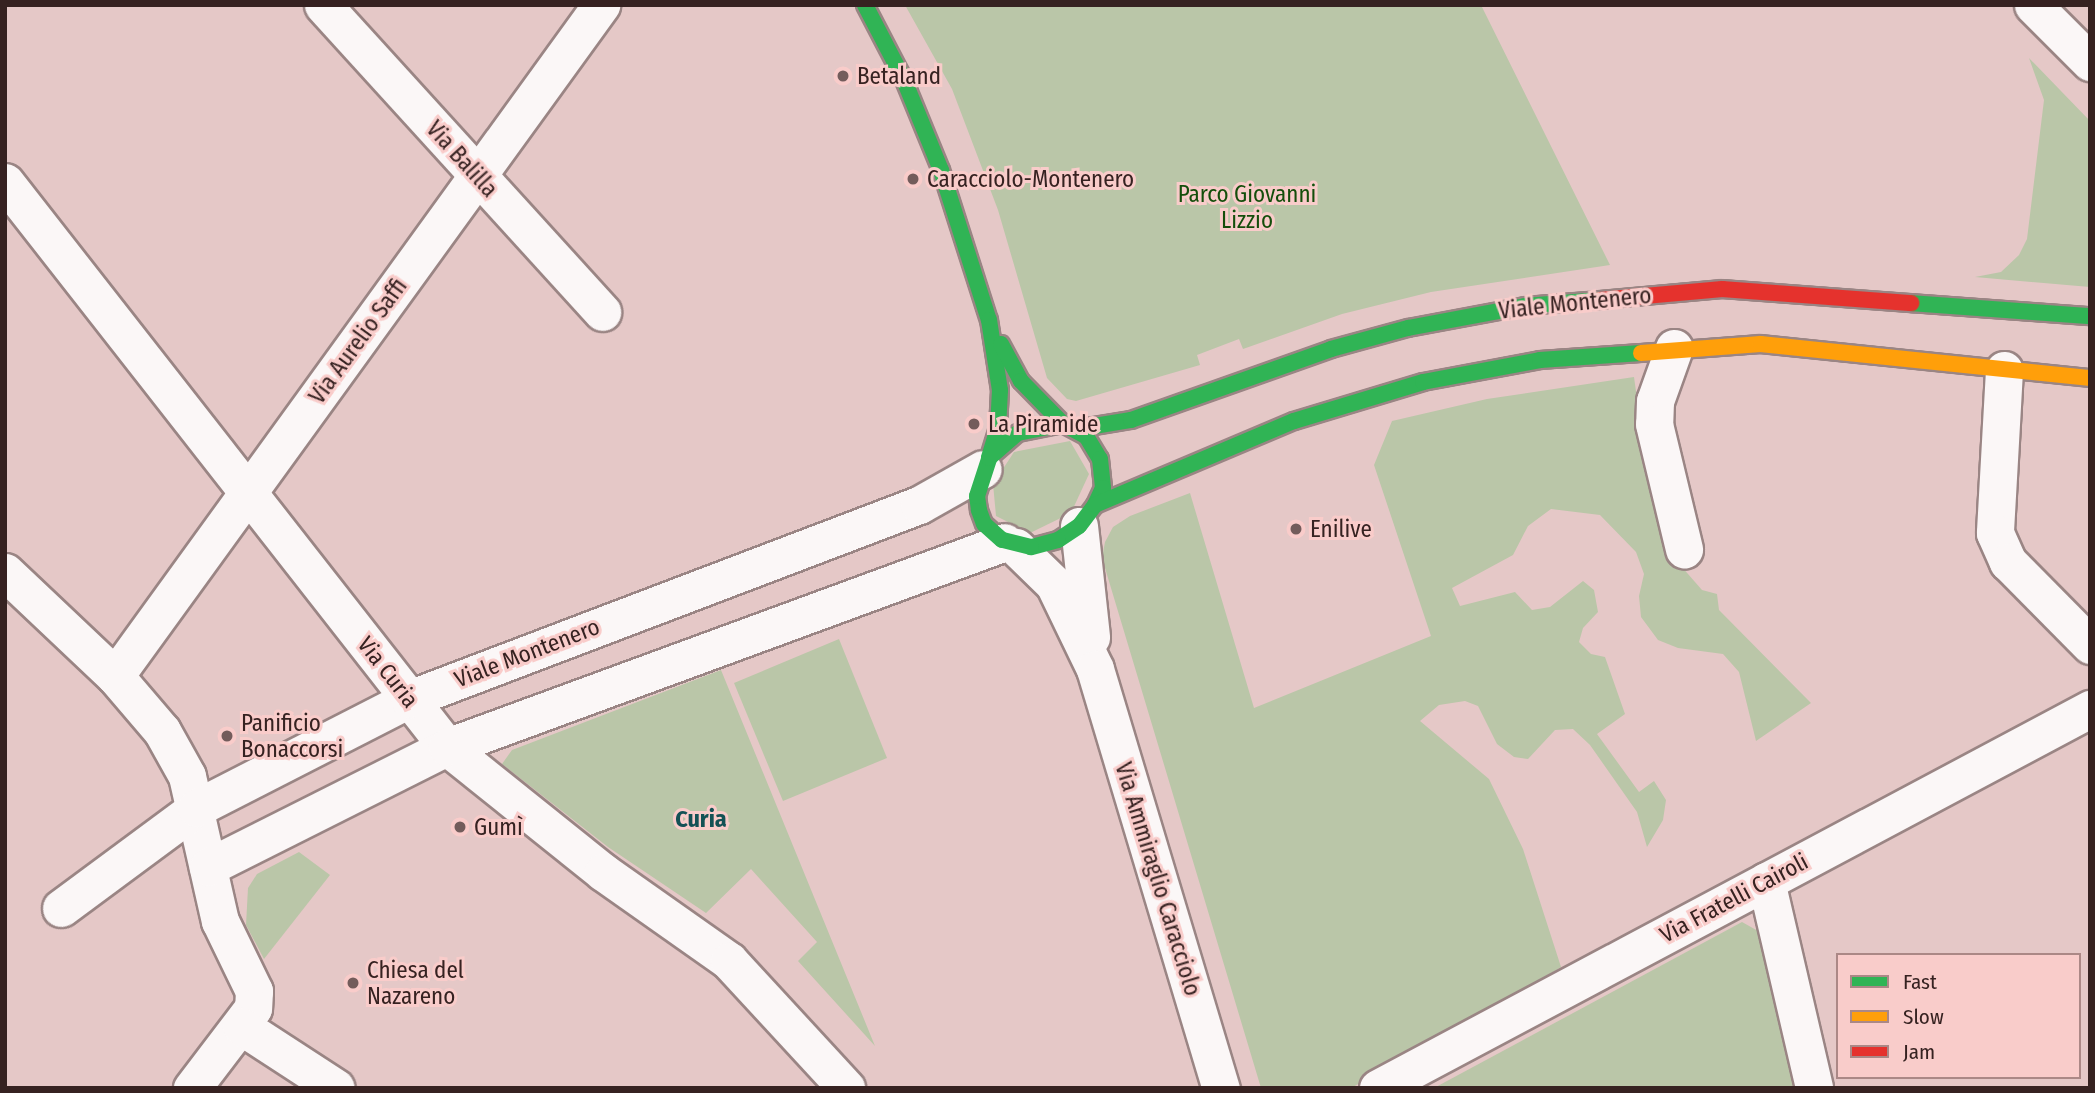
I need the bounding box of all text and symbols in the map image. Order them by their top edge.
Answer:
place label: Betaland [857,62,941,90]
marker: Betaland [835,68,851,84]
street label: Via Balilla [421,115,503,203]
place label: Caracciolo-Montenero [927,165,1134,193]
marker: Caracciolo-Montenero [905,171,921,187]
park label: Parco Giovanni Lizzio [1178,180,1316,234]
street label: Via Aurelio Saffi [303,273,413,409]
street label: Viale Montenero [1497,281,1653,325]
place label: La Piramide [988,410,1098,438]
marker: La Piramide [966,416,982,432]
place label: Enilive [1310,515,1372,543]
marker: Enilive [1288,521,1304,537]
street label: Viale Montenero [450,613,604,693]
street label: Via Curia [352,631,424,713]
place label: Panificio Bonaccorsi [241,709,343,763]
marker: Panificio Bonaccorsi [219,728,235,744]
street label: Via Ammiraglio Caracciolo [1109,759,1207,999]
district label: Curia [675,806,727,834]
place label: Gumì [474,813,523,841]
marker: Gumì [452,819,468,835]
street label: Via Fratelli Cairoli [1655,847,1813,949]
legend [1836,953,2081,1079]
place label: Chiesa del Nazareno [367,956,464,1010]
text: Fast [1903,969,1937,995]
marker: Chiesa del Nazareno [345,975,361,991]
text: Slow [1903,1004,1944,1030]
text: Jam [1903,1039,1935,1065]

